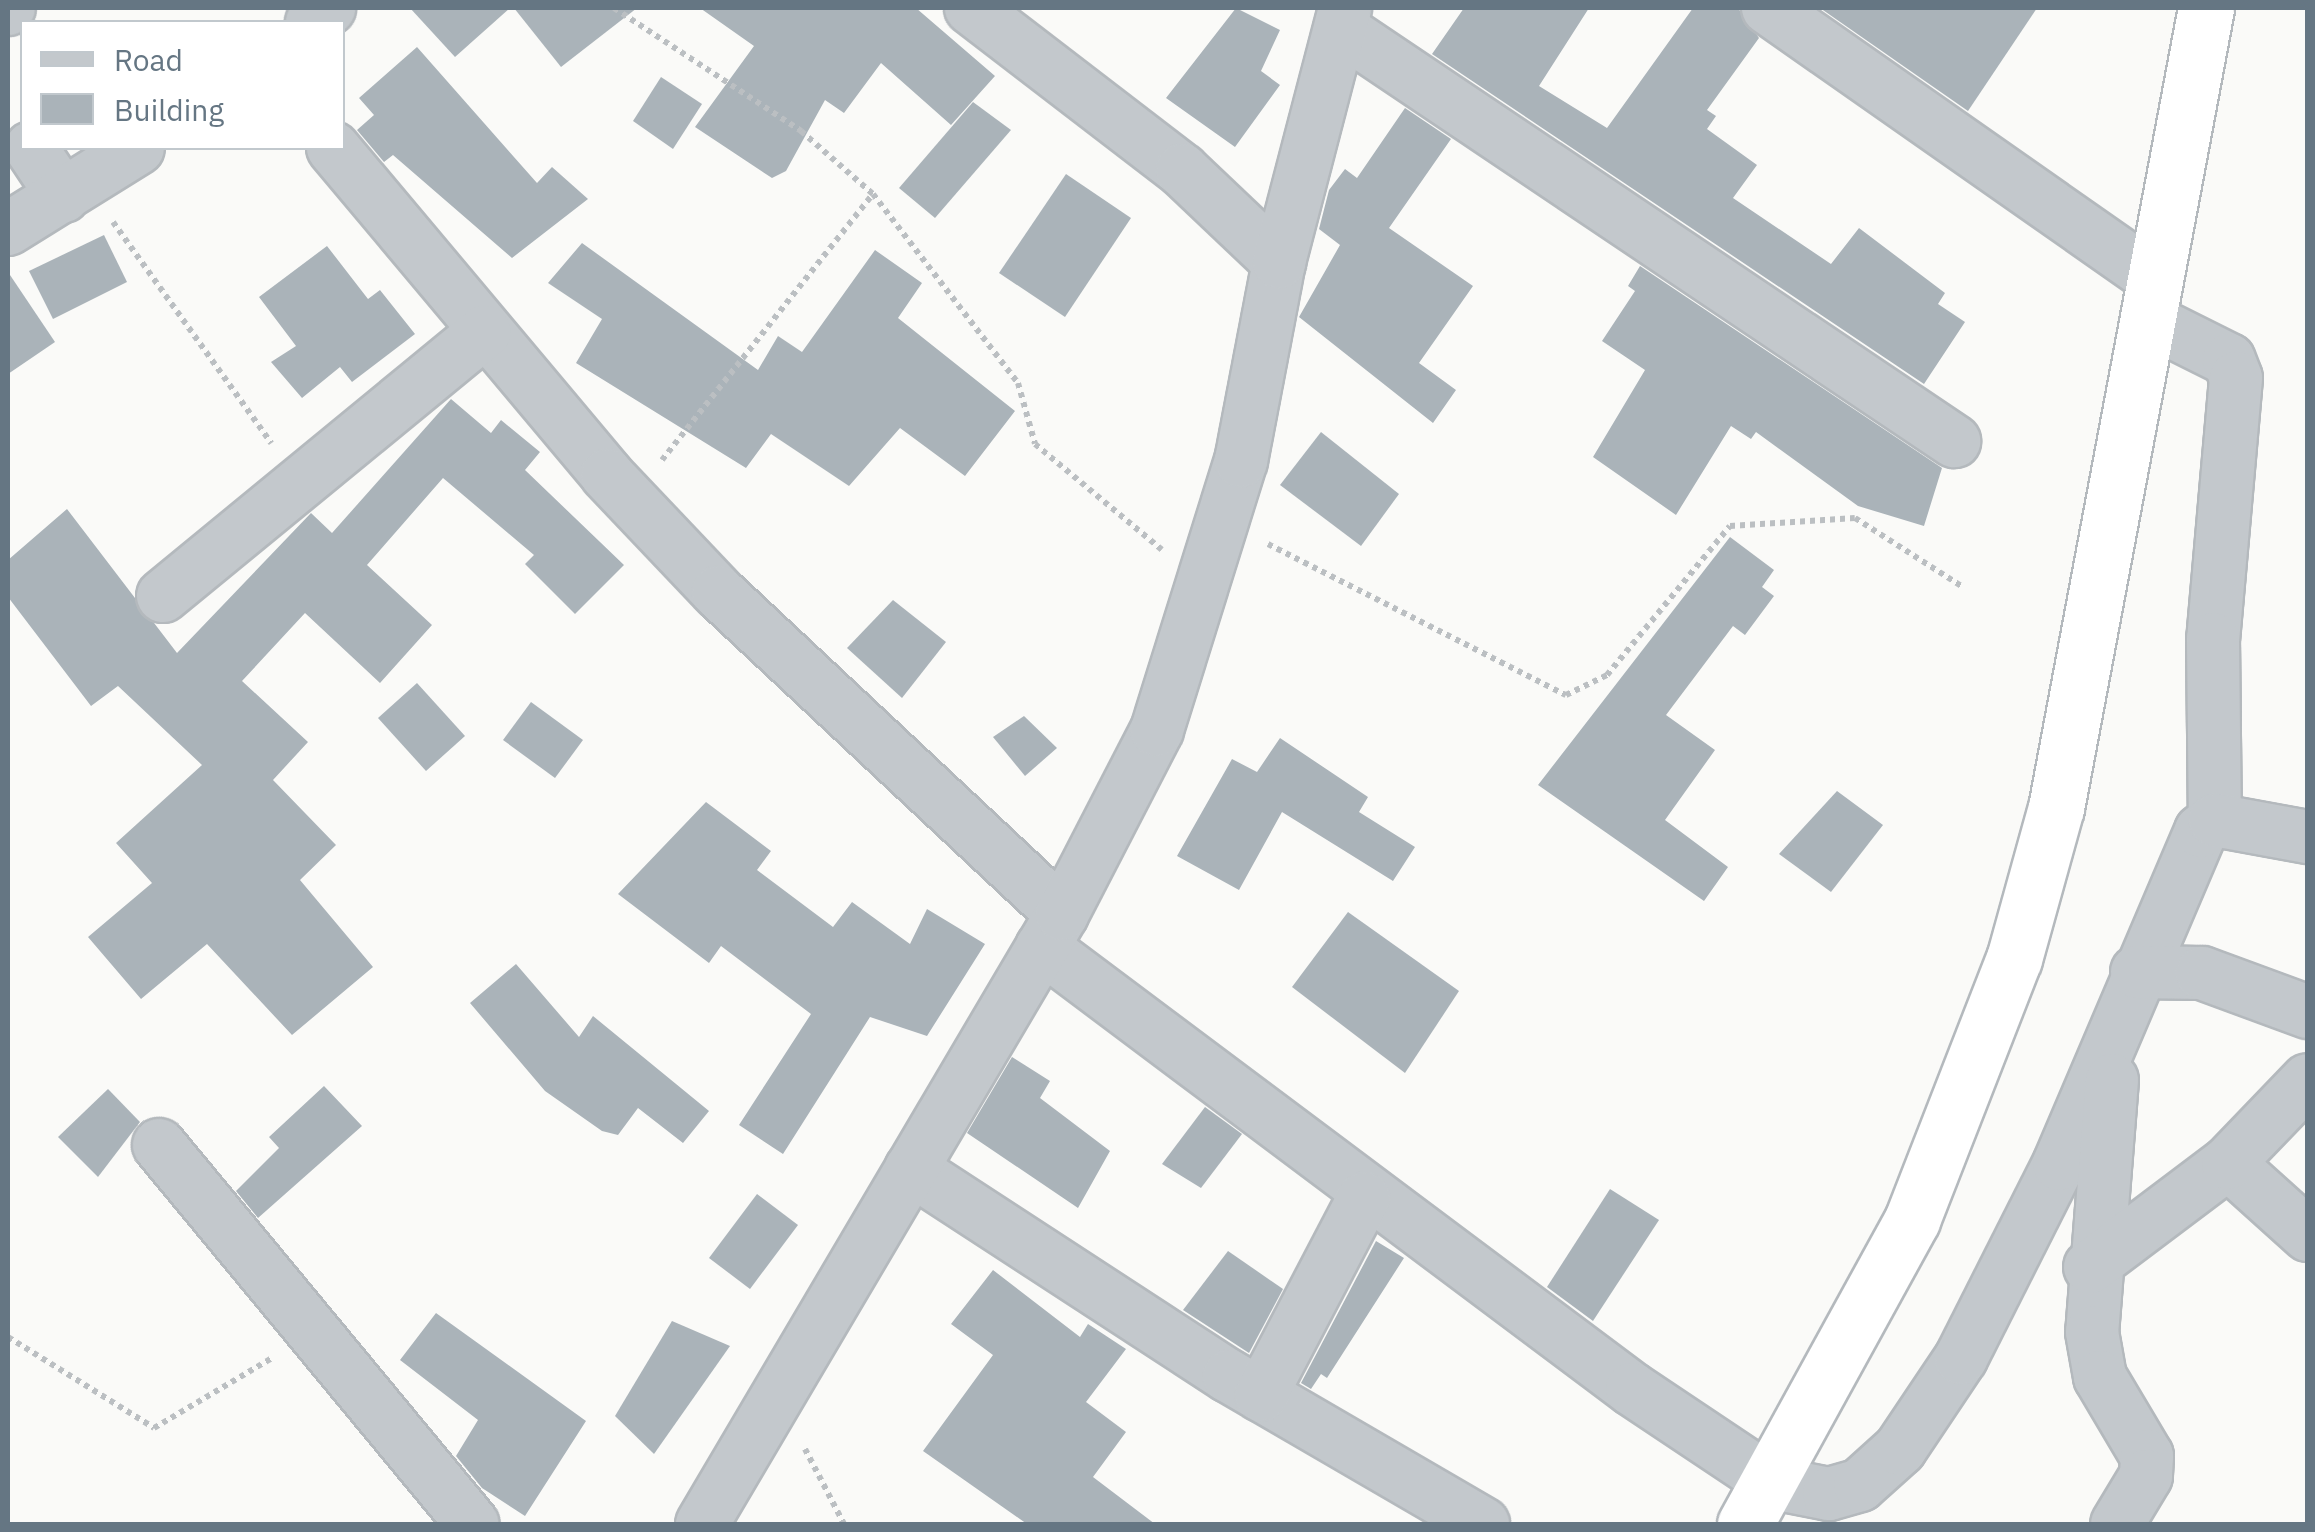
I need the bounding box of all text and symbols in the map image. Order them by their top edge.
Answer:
legend [20,20,345,150]
text: Road [114,40,183,79]
text: Building [114,90,224,129]

